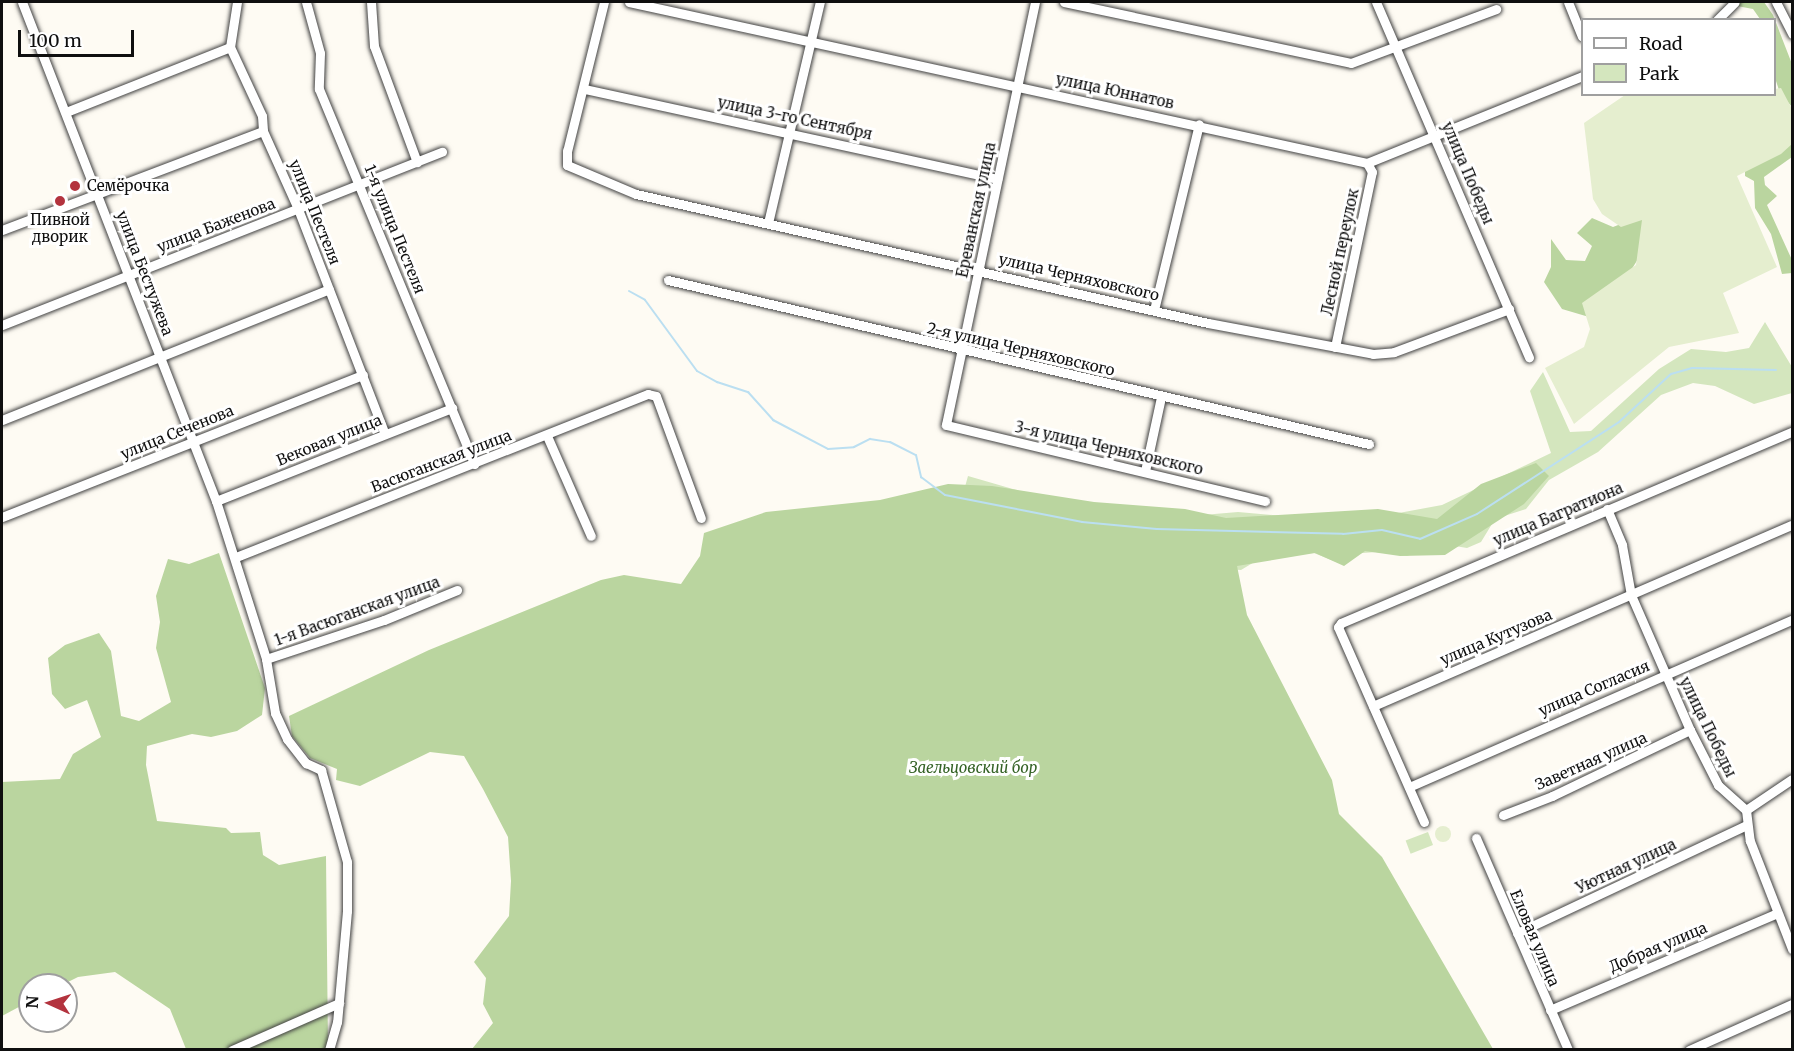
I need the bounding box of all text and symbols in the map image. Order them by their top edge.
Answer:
scale bar [21,18,136,56]
legend [1581,18,1776,96]
text: 100 m [29,29,82,52]
text: Road [1639,32,1683,55]
text: Park [1639,62,1679,85]
street label: улица Юннатов [1054,70,1176,112]
street label: улица 3-го Сентября [716,93,874,143]
street label: улица Победы [1438,119,1498,227]
street label: Ереванская улица [953,141,999,279]
street label: улица Пестеля [286,157,344,267]
street label: 1-я улица Пестеля [361,162,429,296]
place label: Семёрочка [87,177,169,195]
marker: Семёрочка [68,179,82,193]
street label: Лесной переулок [1318,187,1362,317]
marker: Пивной дворик [53,194,67,208]
street label: улица Баженова [154,194,278,256]
street label: улица Бестужева [113,208,177,338]
place label: Пивной дворик [30,210,90,245]
street label: улица Черняховского [997,250,1161,304]
street label: 2-я улица Черняховского [925,319,1117,379]
street label: улица Сеченова [118,401,236,463]
street label: Вековая улица [274,411,384,469]
street label: 3-я улица Черняховского [1013,418,1205,478]
street label: Васюганская улица [368,426,514,496]
street label: улица Багратиона [1490,479,1626,549]
street label: 1-я Васюганская улица [272,573,442,649]
street label: улица Кутузова [1437,605,1555,669]
street label: улица Согласия [1536,656,1652,720]
street label: улица Победы [1676,674,1740,780]
street label: Заветная улица [1532,728,1650,794]
park label: Заельцовский бор [909,759,1037,777]
street label: Уютная улица [1573,835,1679,897]
street label: Еловая улица [1507,887,1563,989]
street label: Добрая улица [1606,918,1710,976]
north arrow [18,973,78,1033]
text: N [22,995,42,1009]

